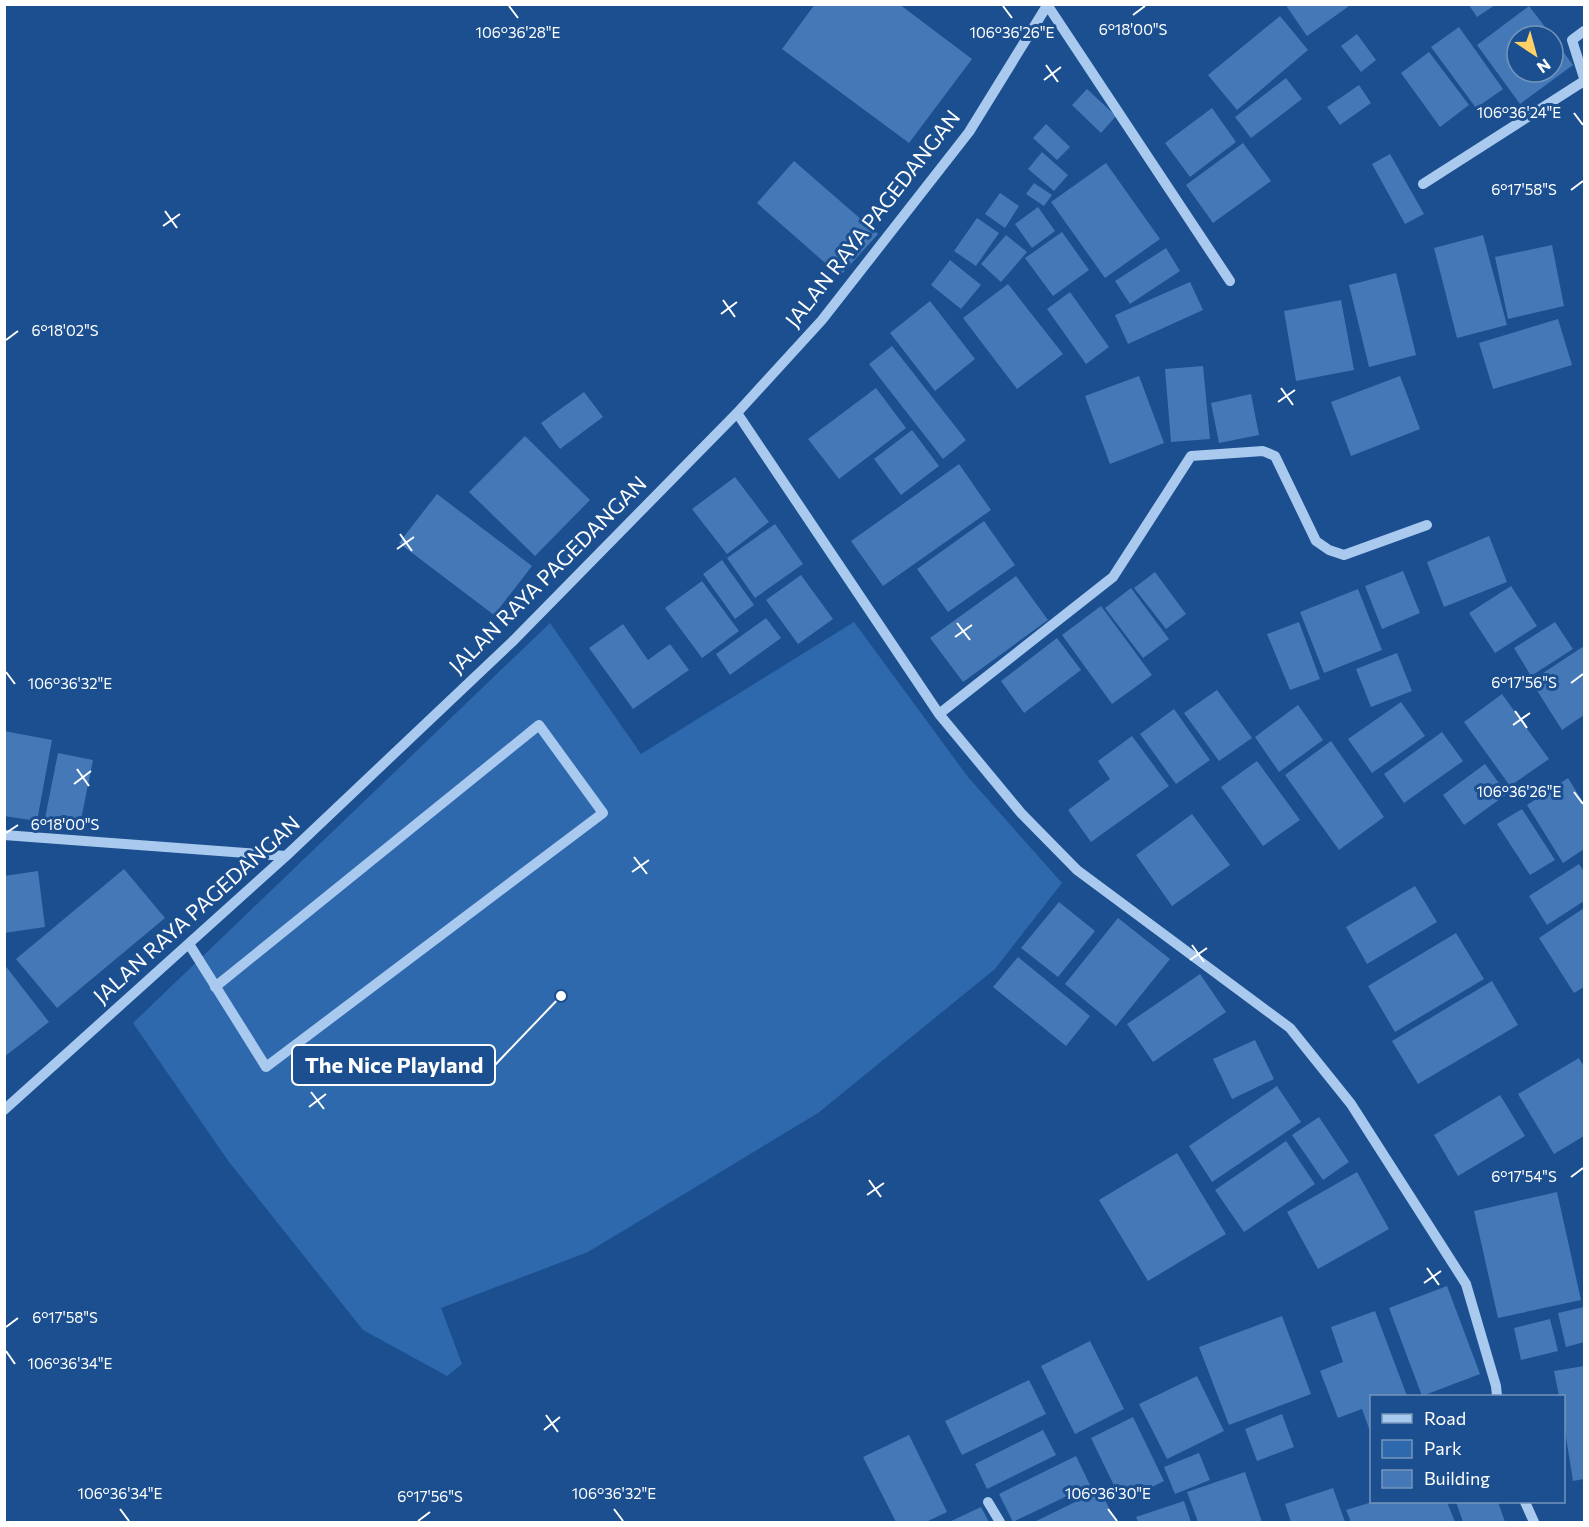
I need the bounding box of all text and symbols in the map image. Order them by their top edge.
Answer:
text: 6°18'00"S [1099,20,1168,38]
text: 106°36'28"E [476,23,561,41]
text: 106°36'26"E [970,23,1055,41]
north arrow [1505,24,1565,84]
text: N [1534,55,1555,78]
text: 106°36'24"E [1477,103,1561,121]
street label: JALAN RAYA PAGEDANGAN [779,105,964,332]
text: 6°17'58"S [1491,180,1557,198]
text: 6°18'02"S [31,321,99,339]
street label: JALAN RAYA PAGEDANGAN [443,470,651,678]
text: 6°17'56"S [1491,673,1557,691]
text: 106°36'32"E [28,674,112,692]
text: 106°36'26"E [1477,782,1562,800]
street label: JALAN RAYA PAGEDANGAN [88,810,304,1008]
text: 6°18'00"S [31,815,100,833]
callout: The Nice Playland [292,1045,495,1085]
text: The Nice Playland [305,1051,483,1078]
text: 6°17'54"S [1491,1167,1557,1185]
text: 6°17'58"S [32,1308,98,1326]
text: 106°36'34"E [27,1354,113,1372]
legend [1370,1395,1565,1503]
text: Road [1424,1407,1466,1429]
text: Park [1424,1437,1462,1459]
text: Building [1424,1467,1490,1489]
text: 106°36'34"E [77,1484,163,1502]
text: 106°36'32"E [572,1484,656,1502]
text: 106°36'30"E [1065,1484,1151,1502]
text: 6°17'56"S [397,1487,463,1505]

